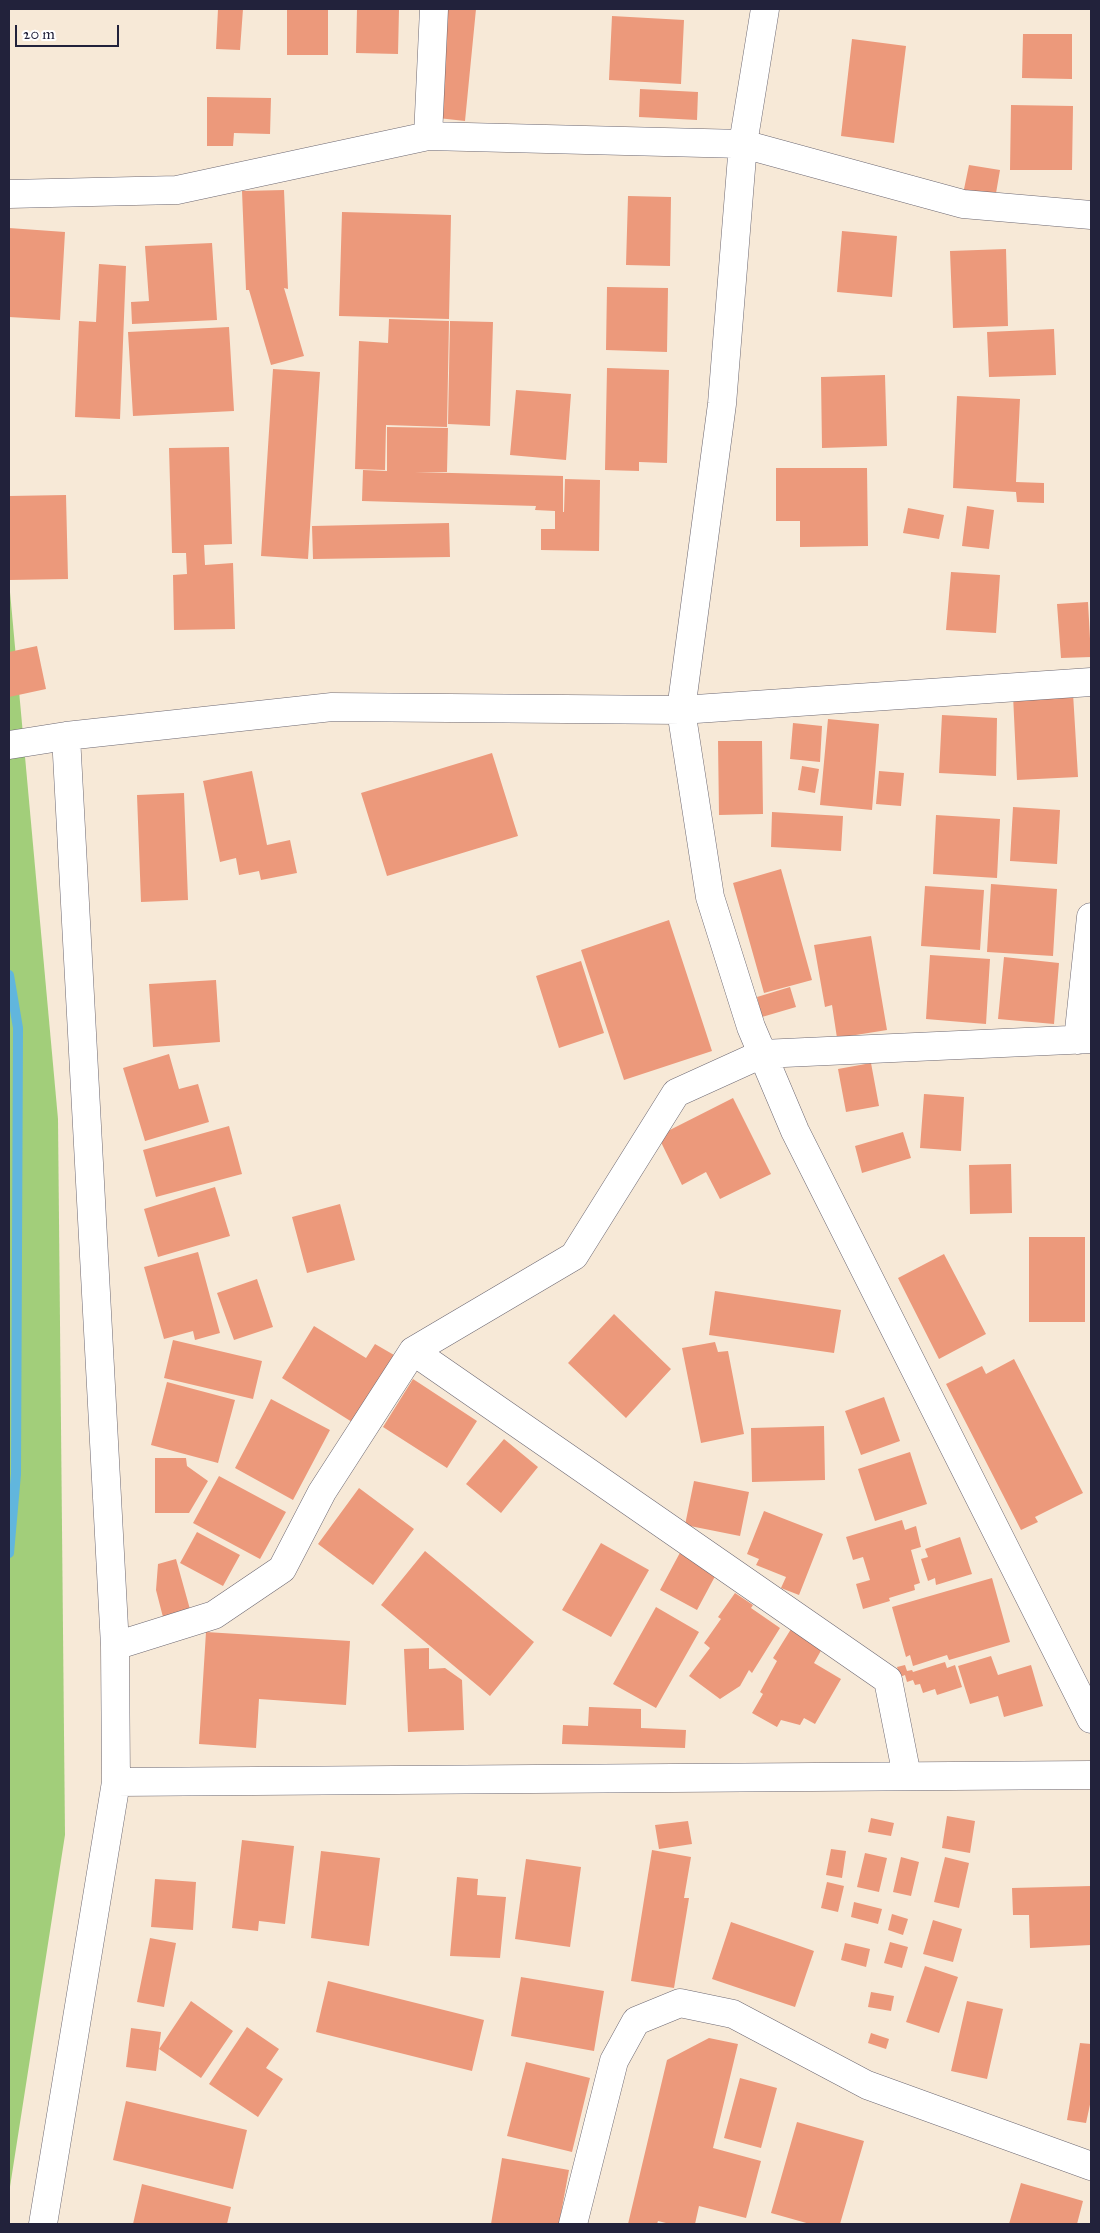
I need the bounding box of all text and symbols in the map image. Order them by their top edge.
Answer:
scale bar [18,15,121,47]
text: 20 m [23,25,55,43]

